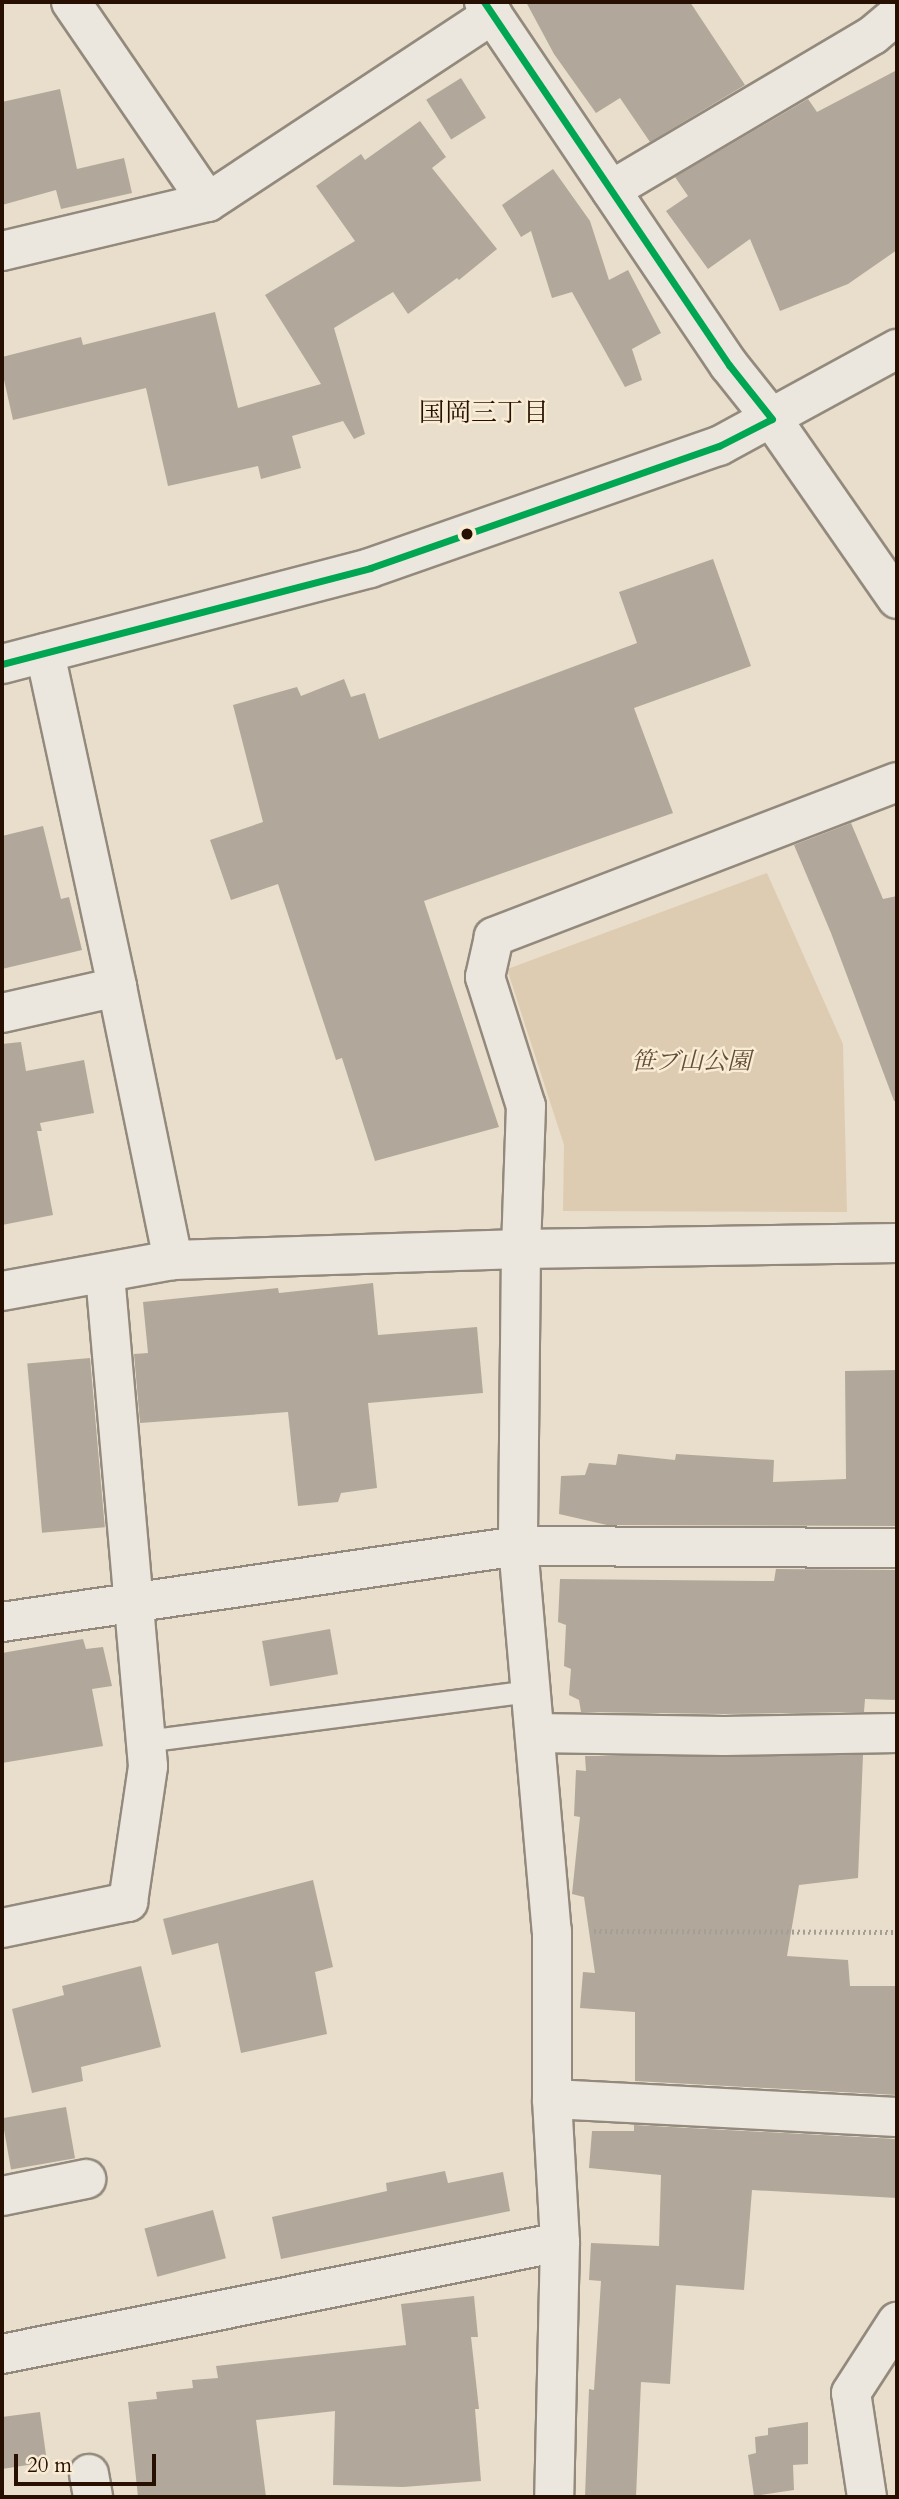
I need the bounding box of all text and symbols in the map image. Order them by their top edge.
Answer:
district label: 国岡三丁目 [419,397,549,429]
unlabelled marker [460,527,474,541]
park label: 笹ブ山公園 [631,1048,751,1076]
scale bar [18,2440,159,2484]
text: 20 m [27,2451,72,2480]

